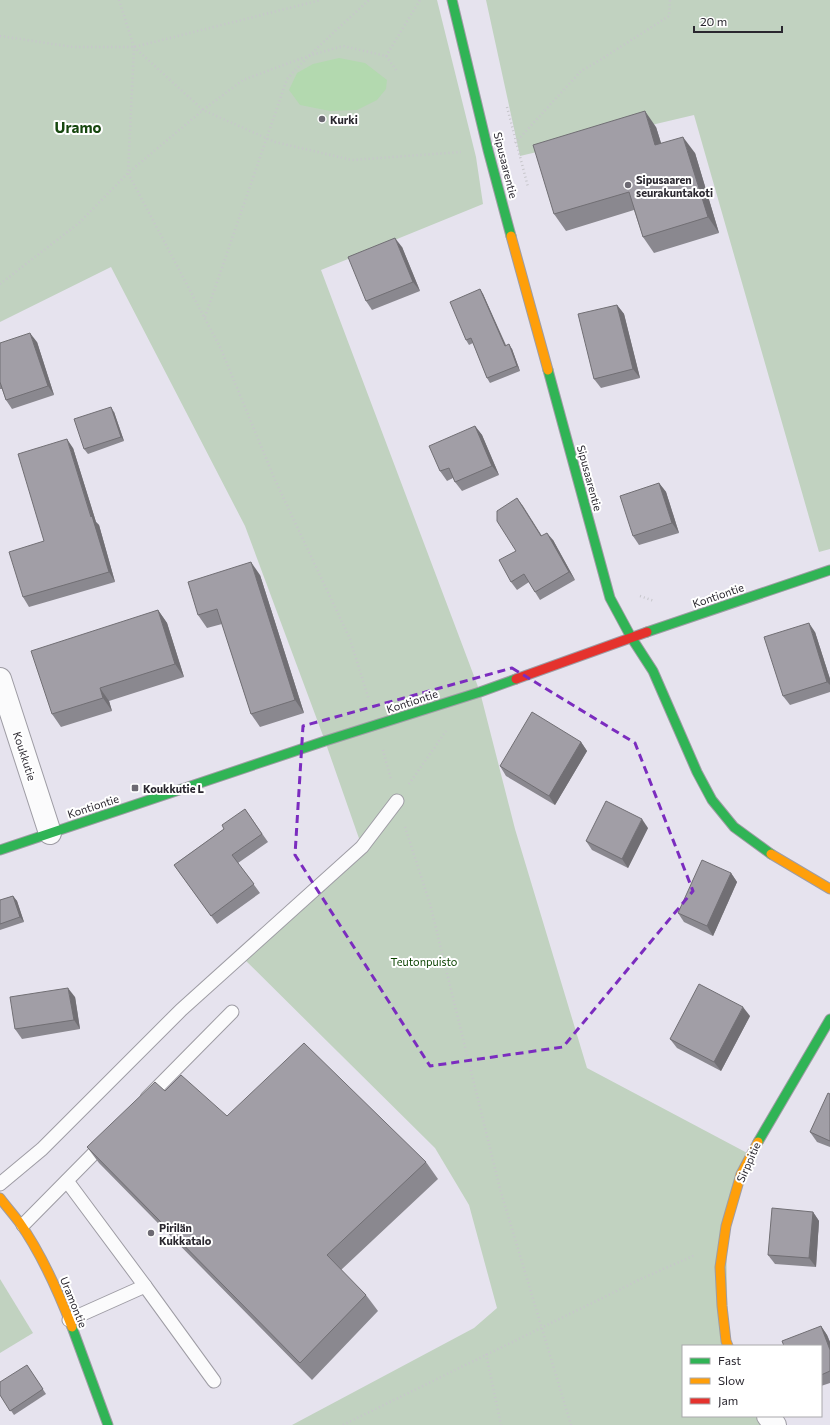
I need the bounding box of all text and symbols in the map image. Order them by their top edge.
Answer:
scale bar [694,8,782,34]
text: 20 m [700,14,727,28]
place label: Kurki [330,113,358,126]
marker: Kurki [317,114,327,124]
district label: Uramo [55,118,101,136]
street label: Sipusaarentie [491,130,521,200]
place label: Sipusaaren seurakuntakoti [636,173,713,199]
marker: Sipusaaren seurakuntakoti [623,180,633,190]
street label: Sipusaarentie [575,444,605,513]
street label: Kontiontie [691,580,745,610]
street label: Kontiontie [385,687,439,715]
street label: Koukkutie [11,730,39,782]
place label: Koukkutie L [143,782,205,795]
marker: Koukkutie L [130,783,140,793]
street label: Kontiontie [66,792,120,820]
park label: Teutonpuisto [391,955,458,968]
street label: Sirppitie [733,1140,763,1184]
place label: Pirilän Kukkatalo [159,1221,212,1247]
marker: Pirilän Kukkatalo [146,1228,156,1238]
street label: Uramontie [58,1275,90,1330]
legend [682,1345,822,1417]
text: Fast [718,1353,741,1367]
text: Slow [718,1373,745,1387]
text: Jam [718,1393,738,1408]

